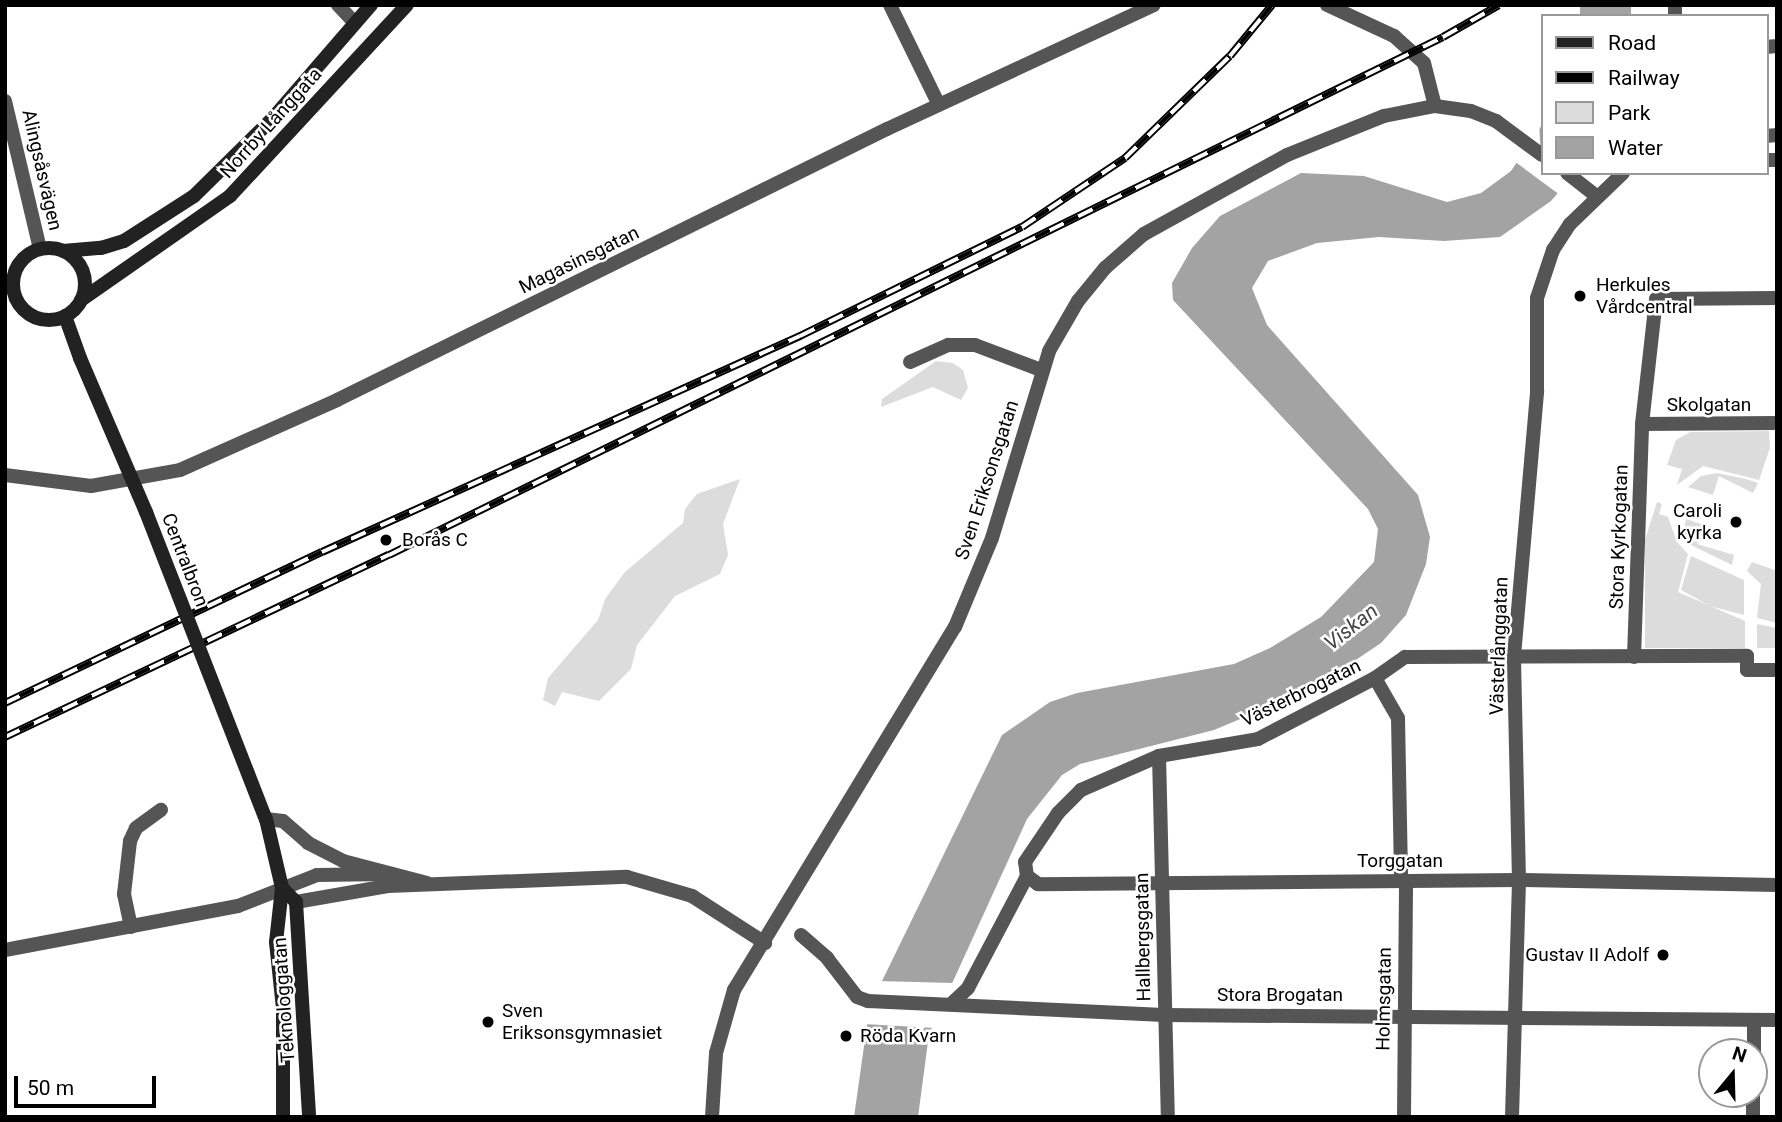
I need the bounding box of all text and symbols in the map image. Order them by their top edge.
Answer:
legend [1540,14,1768,175]
text: Road [1608,31,1656,55]
street label: Norrby Långgata [215,63,327,183]
text: Railway [1608,66,1680,90]
text: Park [1608,101,1650,125]
street label: Alingsåsvägen [17,107,67,233]
text: Water [1608,136,1663,160]
street label: Magasinsgatan [515,221,643,299]
place label: Herkules Vårdcentral [1596,274,1693,318]
marker: Herkules Vårdcentral [1570,286,1590,306]
street label: Skolgatan [1667,394,1751,416]
street label: Sven Eriksonsgatan [950,397,1024,563]
street label: Stora Kyrkogatan [1605,464,1633,610]
place label: Caroli kyrka [1673,500,1722,544]
street label: Centralbron [157,510,213,610]
marker: Caroli kyrka [1728,514,1744,530]
place label: Borås C [402,529,468,551]
marker: Borås C [376,530,396,550]
street label: Västerlånggatan [1485,576,1513,716]
water label: Viskan [1319,598,1383,656]
street label: Västerbrogatan [1237,654,1365,732]
street label: Torggatan [1357,850,1443,872]
street label: Hallbergsgatan [1130,872,1156,1002]
street label: Teknologgatan [268,937,300,1063]
place label: Gustav II Adolf [1525,944,1649,966]
street label: Holmsgatan [1372,947,1396,1051]
marker: Gustav II Adolf [1655,947,1671,963]
street label: Stora Brogatan [1217,984,1343,1006]
place label: Sven Eriksonsgymnasiet [502,1000,662,1044]
marker: Sven Eriksonsgymnasiet [480,1014,496,1030]
place label: Röda Kvarn [860,1025,956,1047]
marker: Röda Kvarn [838,1028,854,1044]
north arrow [1698,1038,1768,1108]
text: N [1729,1042,1749,1068]
scale bar [18,1062,159,1106]
text: 50 m [27,1076,74,1100]

